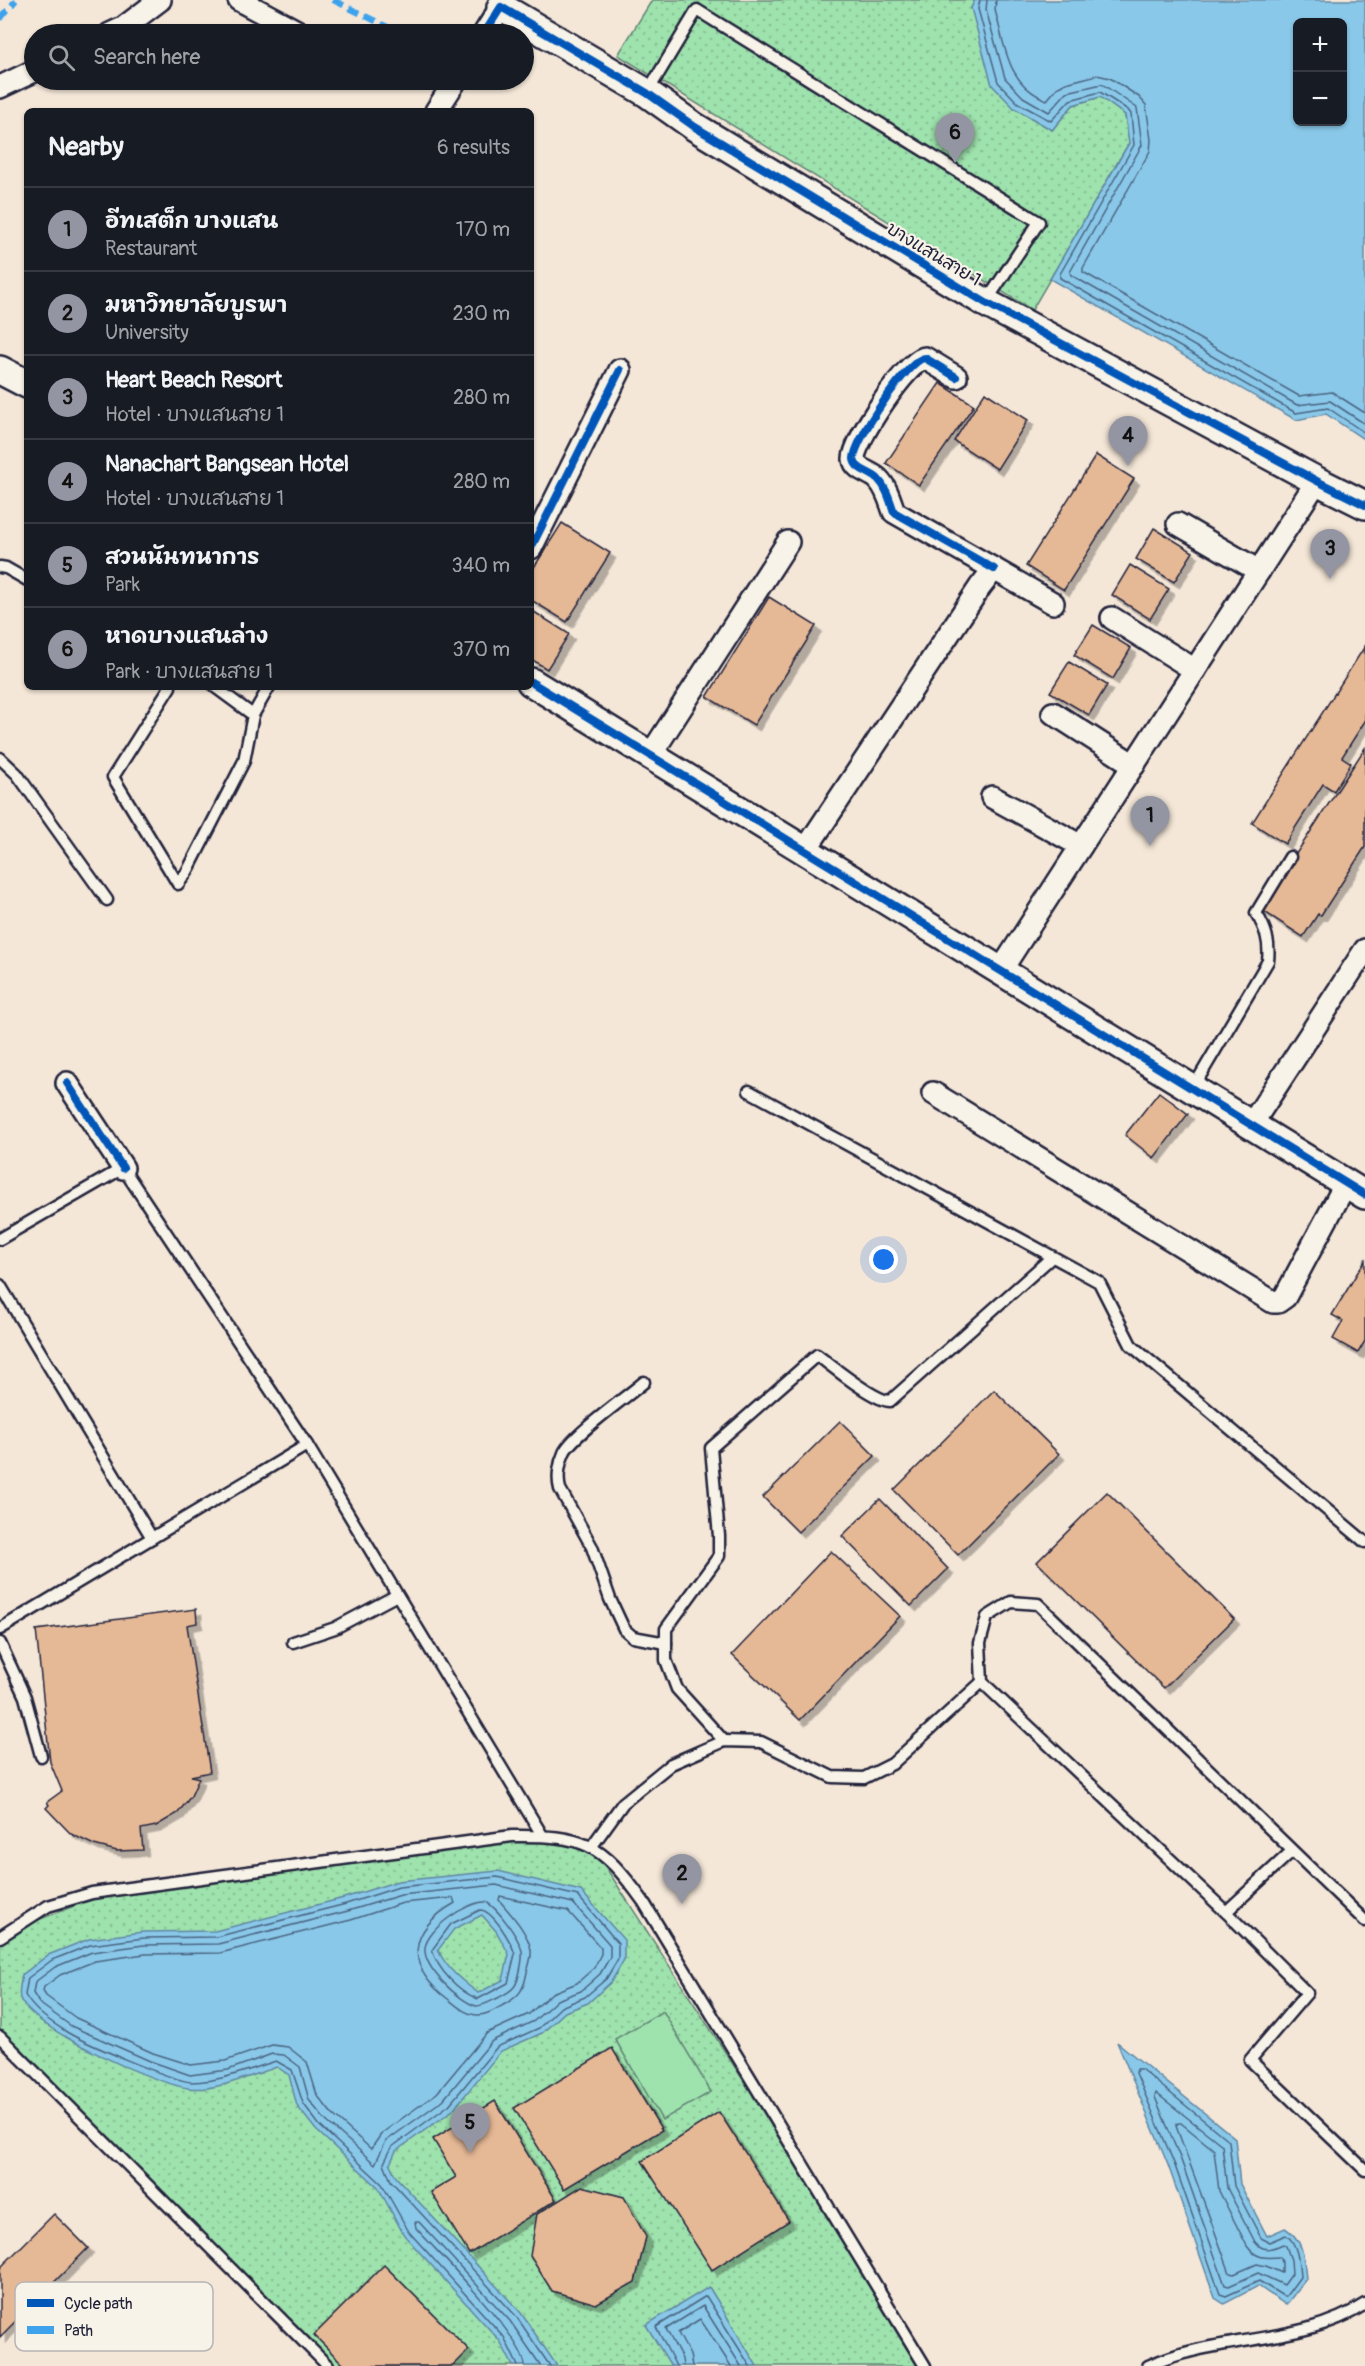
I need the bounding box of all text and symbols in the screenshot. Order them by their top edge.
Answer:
map controls [1293,18,1347,126]
button: + [1293,18,1347,72]
search box [24,24,534,90]
icon: search [45,41,78,74]
text: Search here [93,43,200,71]
button: − [1293,72,1347,126]
pin: 6 [936,114,974,163]
text: Nearby [48,131,124,163]
text: 6 results [437,135,510,160]
text: อีทเสต็ก บางแสน [105,207,278,235]
text: 1 [64,217,71,242]
text: 170 m [456,217,510,242]
street label: บางแสนสาย 1 [882,217,985,292]
text: Restaurant [105,236,197,261]
text: มหาวิทยาลัยบูรพา [105,291,287,319]
text: 2 [62,301,73,326]
text: 230 m [453,301,510,326]
text: University [105,320,189,345]
text: Heart Beach Resort [105,366,282,394]
text: 3 [62,385,73,410]
text: 280 m [453,385,510,410]
text: Hotel · บางแสนสาย 1 [105,402,284,427]
pin: 4 [1108,416,1148,466]
text: Nanachart Bangsean Hotel [105,450,349,478]
text: 4 [62,469,73,494]
text: 280 m [453,469,510,494]
text: Hotel · บางแสนสาย 1 [105,486,284,511]
pin: 3 [1310,530,1350,579]
text: สวนนันทนาการ [105,543,259,571]
text: 5 [62,553,73,578]
text: 340 m [451,553,510,578]
text: Park [105,572,140,597]
text: หาดบางแสนล่าง [105,622,268,650]
text: 6 [62,637,73,662]
text: 370 m [453,637,510,662]
text: Park · บางแสนสาย 1 [105,659,273,684]
pin: 1 [1130,796,1170,846]
your location [869,1245,898,1274]
pin: 2 [662,1854,702,1904]
pin: 5 [450,2104,490,2153]
legend [15,2282,213,2351]
text: Cycle path [64,2294,132,2314]
text: Path [64,2321,93,2341]

